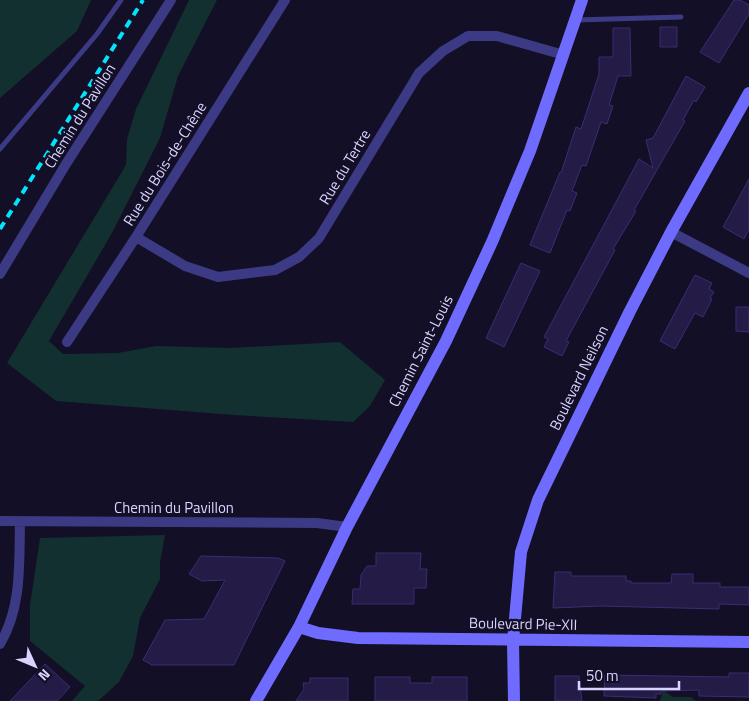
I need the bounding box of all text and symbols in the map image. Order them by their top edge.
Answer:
street label: Chemin du Pavillon [38,59,121,173]
street label: Rue du Bois-de-Chêne [117,97,212,230]
street label: Rue du Tertre [313,125,376,209]
street label: Chemin Saint-Louis [382,291,459,411]
street label: Boulevard Neilson [543,321,614,434]
street label: Chemin du Pavillon [114,496,234,519]
street label: Boulevard Pie-XII [469,611,577,636]
north arrow [10,641,60,691]
scale bar [579,658,679,690]
text: 50 m [586,664,619,687]
text: N [34,665,56,686]

